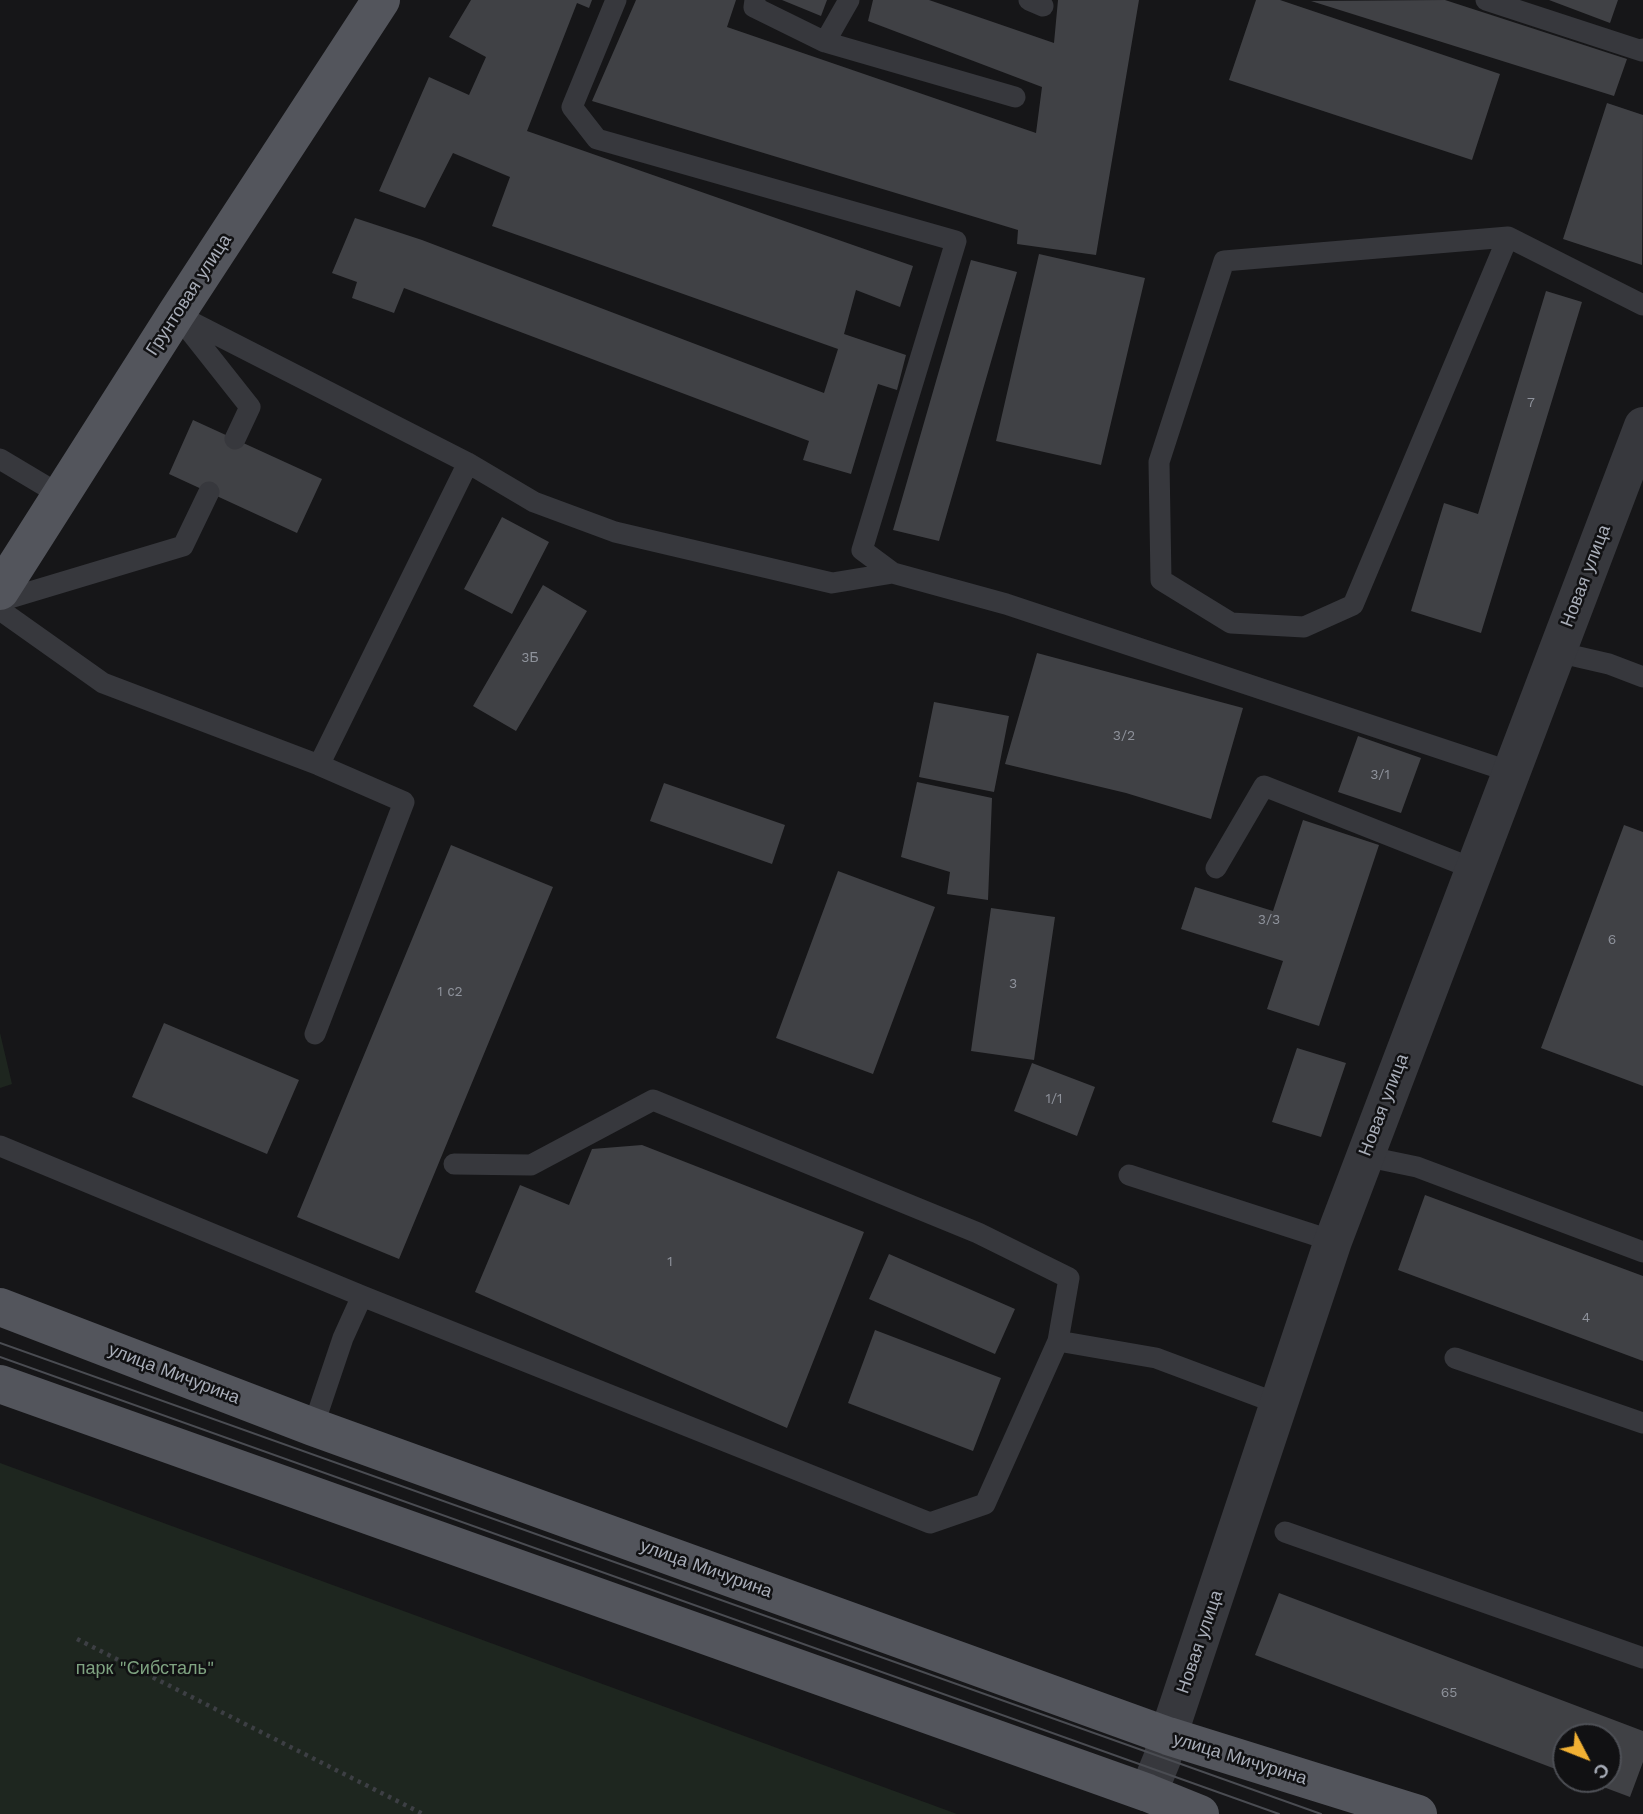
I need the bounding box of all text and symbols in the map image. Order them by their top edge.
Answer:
street label: Грунтовая улица [142,230,236,360]
house number: 7 [1527,395,1535,411]
street label: Новая улица [1557,522,1615,630]
house number: 3Б [521,650,539,666]
house number: 3/2 [1113,728,1135,744]
house number: 3/1 [1370,767,1390,783]
house number: 3/3 [1258,912,1280,928]
house number: 6 [1608,932,1616,948]
house number: 3 [1009,976,1017,992]
house number: 1 с2 [437,984,463,1000]
street label: Новая улица [1355,1051,1413,1159]
house number: 1/1 [1045,1091,1063,1107]
house number: 1 [667,1254,673,1270]
house number: 4 [1582,1310,1590,1326]
street label: улица Мичурина [105,1339,243,1409]
street label: улица Мичурина [637,1535,775,1603]
street label: Новая улица [1172,1588,1228,1696]
park label: парк "Сибсталь" [76,1658,214,1680]
house number: 65 [1441,1685,1457,1701]
north arrow [1552,1723,1622,1793]
street label: улица Мичурина [1170,1728,1310,1790]
text: С [1588,1758,1615,1784]

